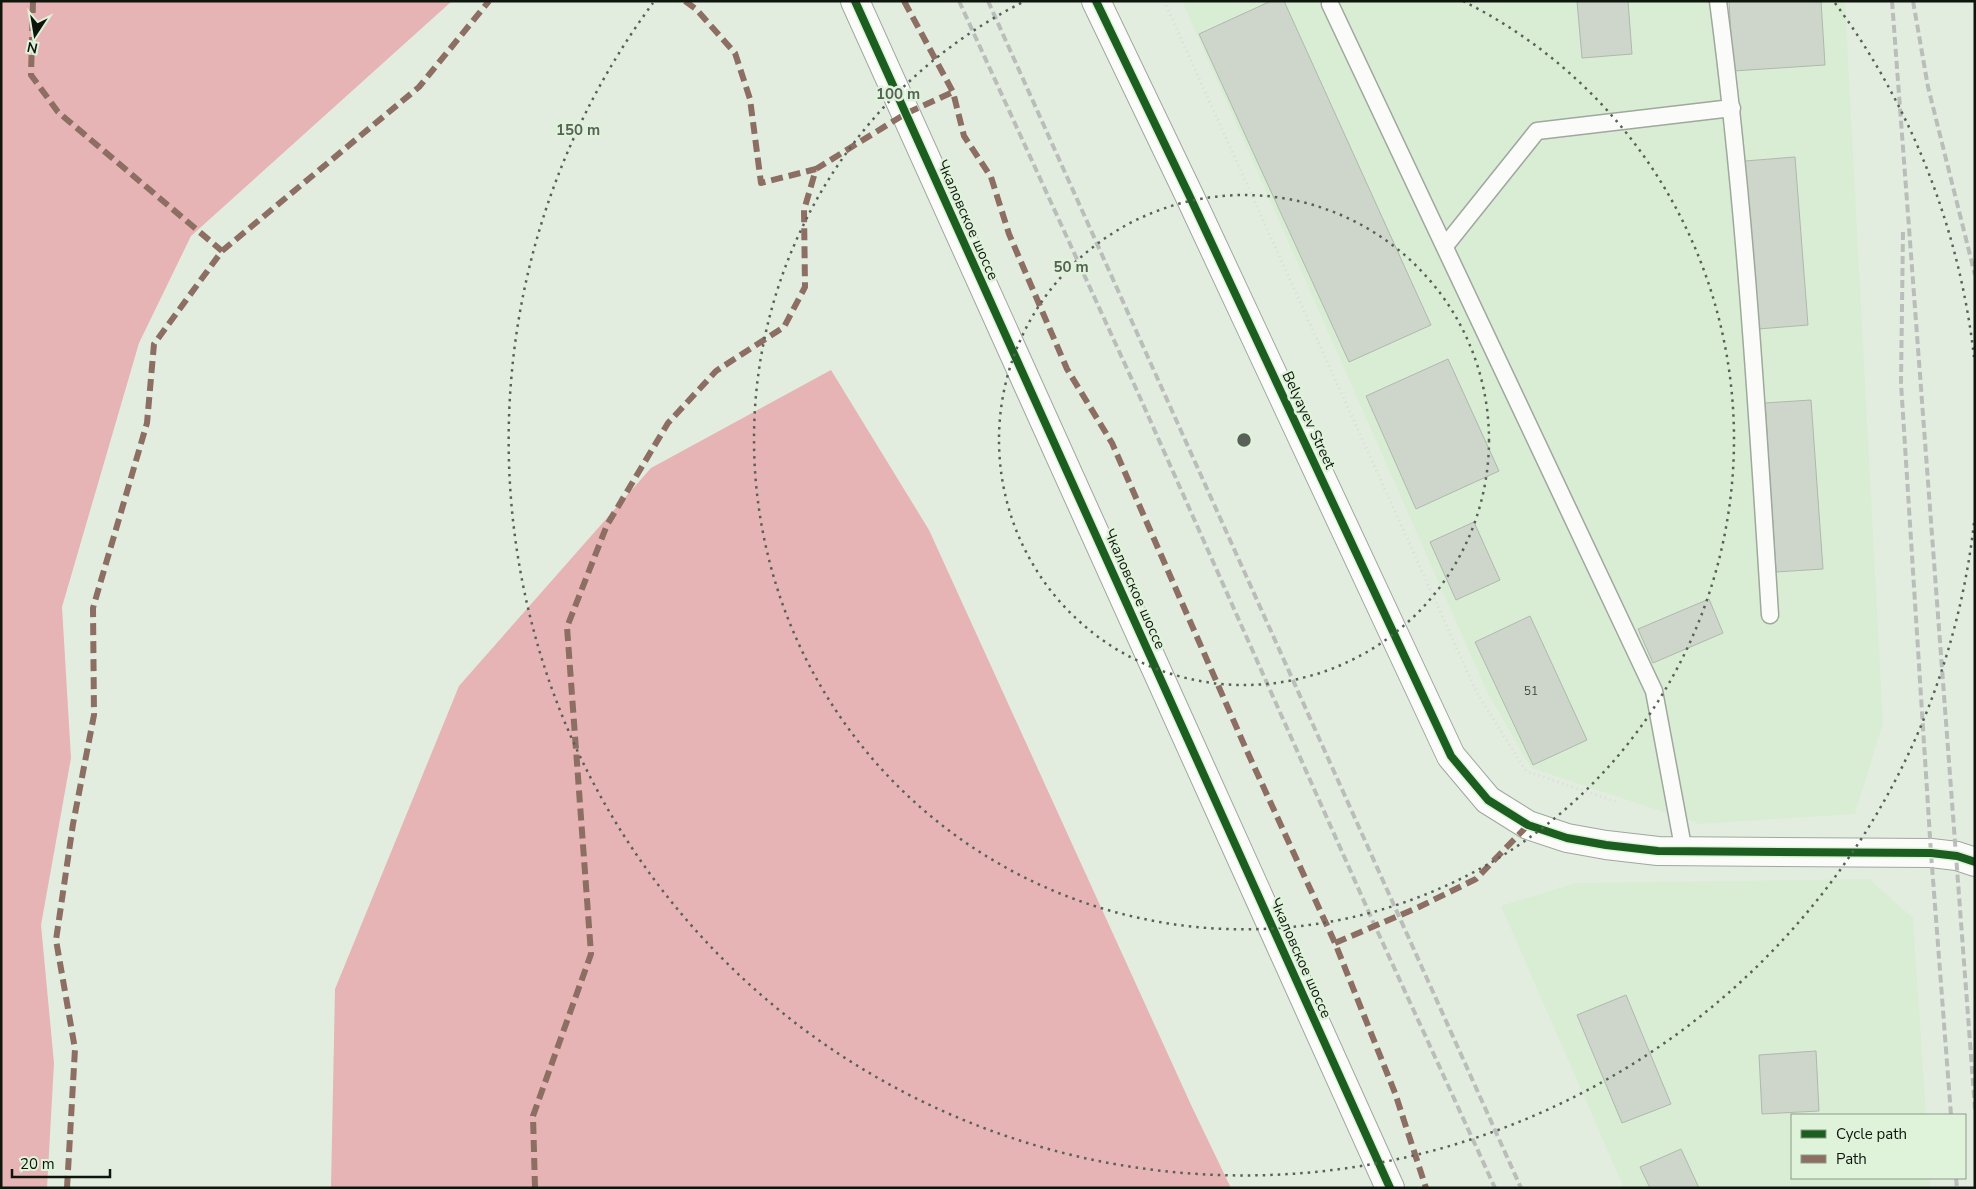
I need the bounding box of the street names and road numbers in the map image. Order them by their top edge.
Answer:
street label: Чкаловское шоссе [932,157,1004,283]
street label: Belyayev Street [1278,368,1341,473]
street label: Чкаловское шоссе [1099,526,1171,652]
street label: Чкаловское шоссе [1265,895,1337,1021]

